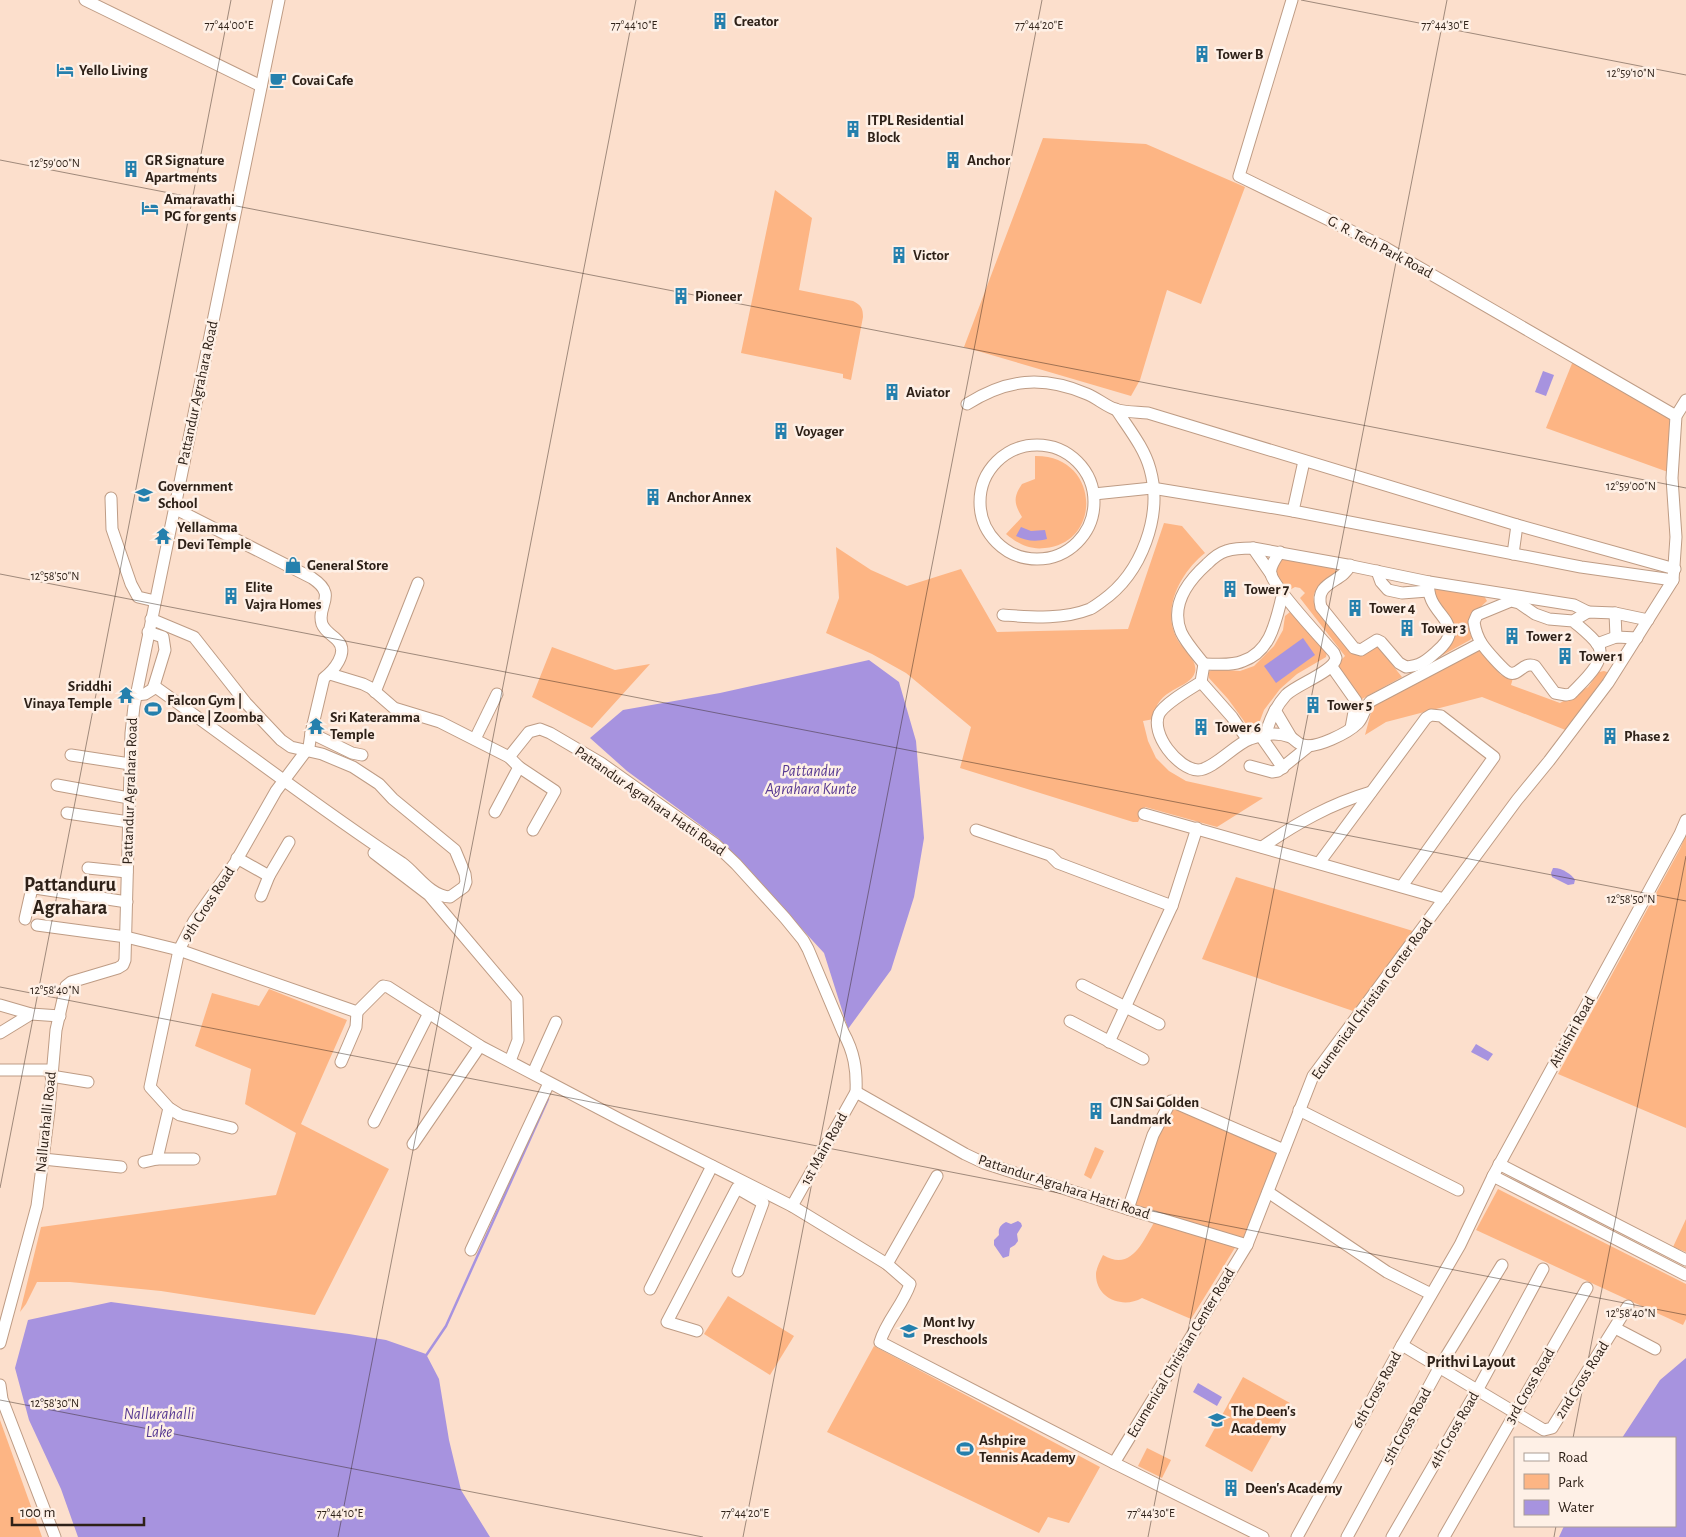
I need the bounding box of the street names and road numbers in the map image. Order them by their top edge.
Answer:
street label: G. R. Tech Park Road [1325,213,1435,281]
street label: Pattandur Agrahara Road [175,319,221,467]
street label: Pattandur Agrahara Road [120,717,140,865]
street label: Pattandur Agrahara Hatti Road [572,743,728,859]
street label: 9th Cross Road [179,864,238,944]
street label: Ecumenical Christian Center Road [1309,916,1435,1082]
street label: Athishri Road [1546,994,1598,1070]
street label: Nallurahalli Road [33,1071,59,1173]
street label: 1st Main Road [798,1110,850,1188]
street label: Pattandur Agrahara Hatti Road [976,1152,1152,1222]
street label: Ecumenical Christian Center Road [1124,1265,1238,1440]
street label: 2nd Cross Road [1552,1339,1612,1421]
street label: 3rd Cross Road [1502,1346,1558,1426]
street label: 6th Cross Road [1350,1349,1404,1431]
street label: 5th Cross Road [1380,1385,1434,1467]
street label: 4th Cross Road [1426,1389,1482,1471]

